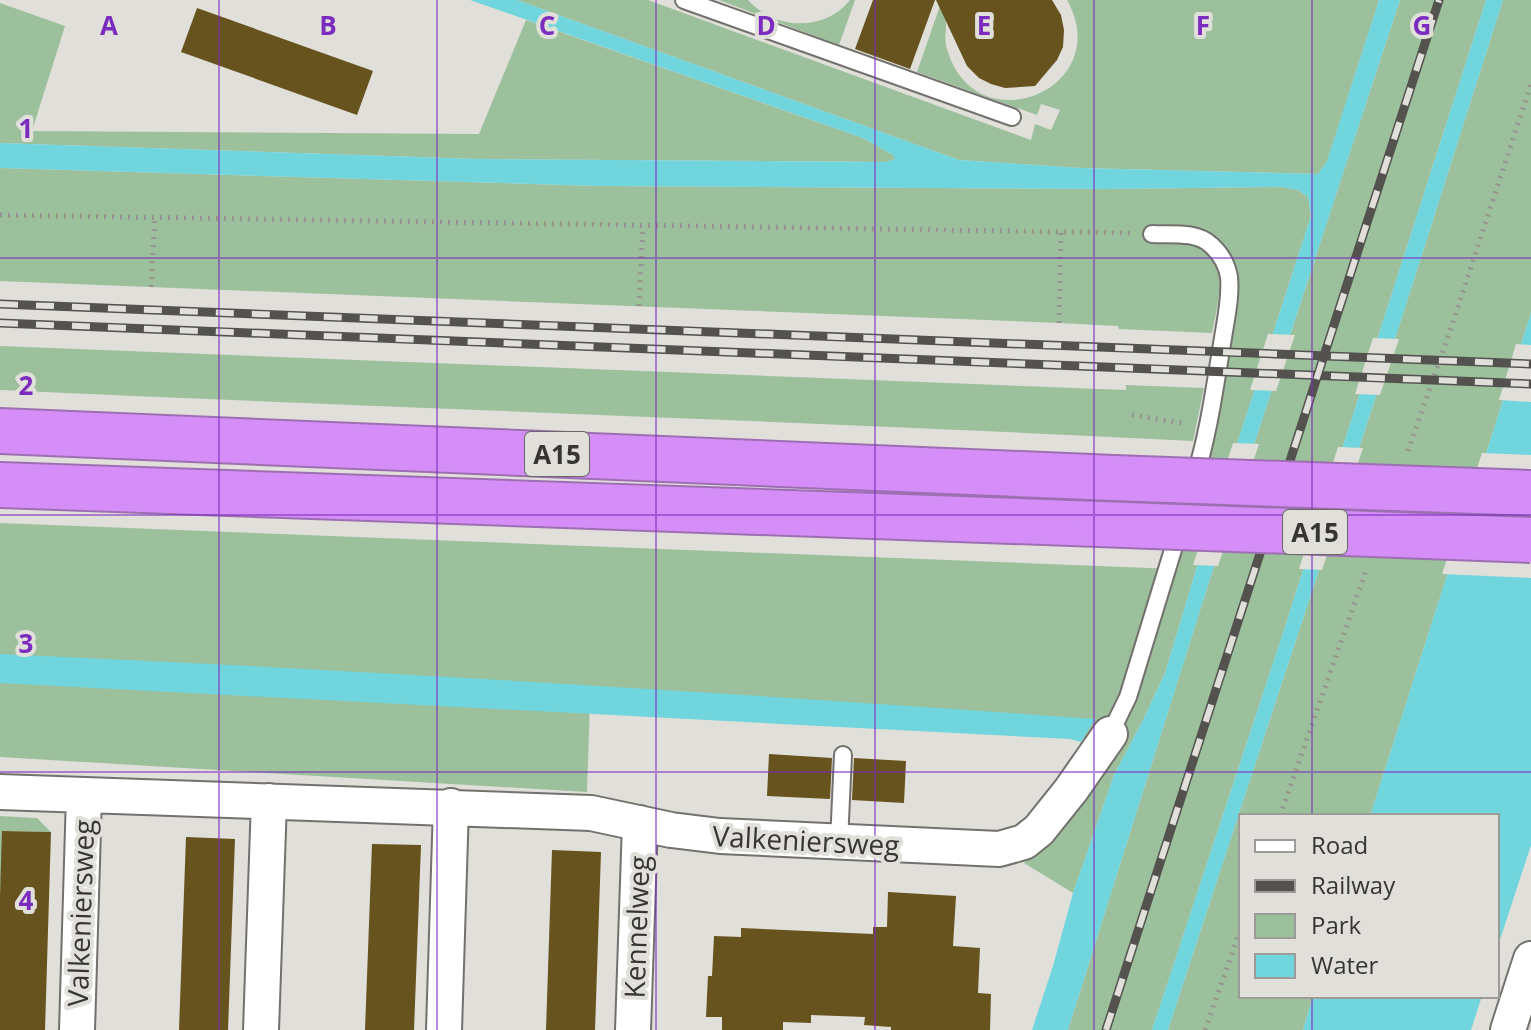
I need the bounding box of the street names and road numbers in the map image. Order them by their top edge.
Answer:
road number: A15 [525,432,589,476]
road number: A15 [1283,510,1347,554]
street label: Valkeniersweg [712,816,900,864]
street label: Valkeniersweg [58,819,102,1007]
street label: Kennelweg [615,855,657,999]

